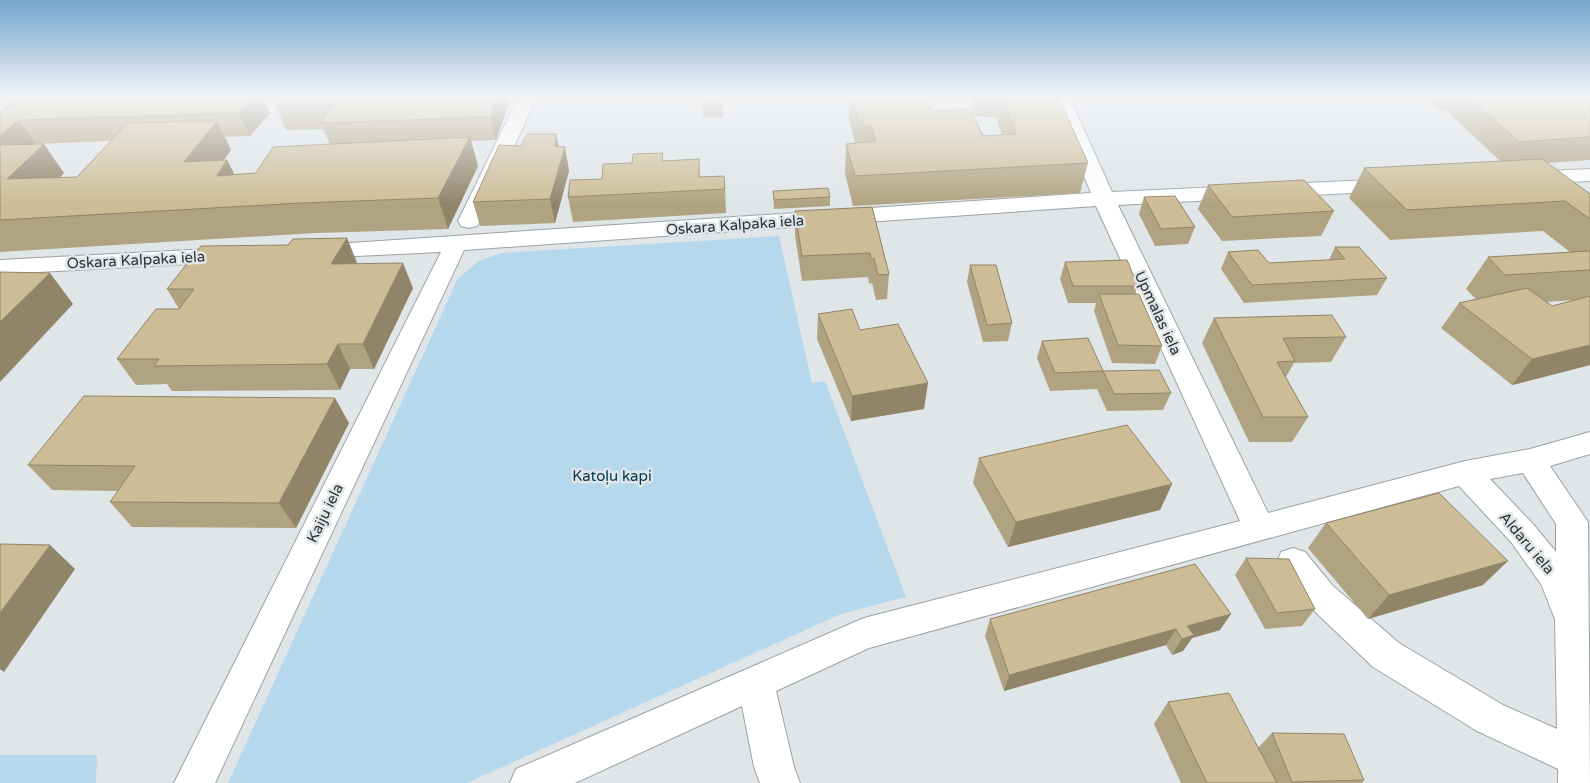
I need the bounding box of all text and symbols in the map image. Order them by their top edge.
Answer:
street label: Oskara Kalpaka iela [665,211,805,239]
street label: Oskara Kalpaka iela [66,247,206,273]
street label: Upmalas iela [1131,268,1185,358]
park label: Katoļu kapi [572,467,652,485]
street label: Kaiju iela [303,481,347,545]
street label: Aldaru iela [1496,508,1558,578]

